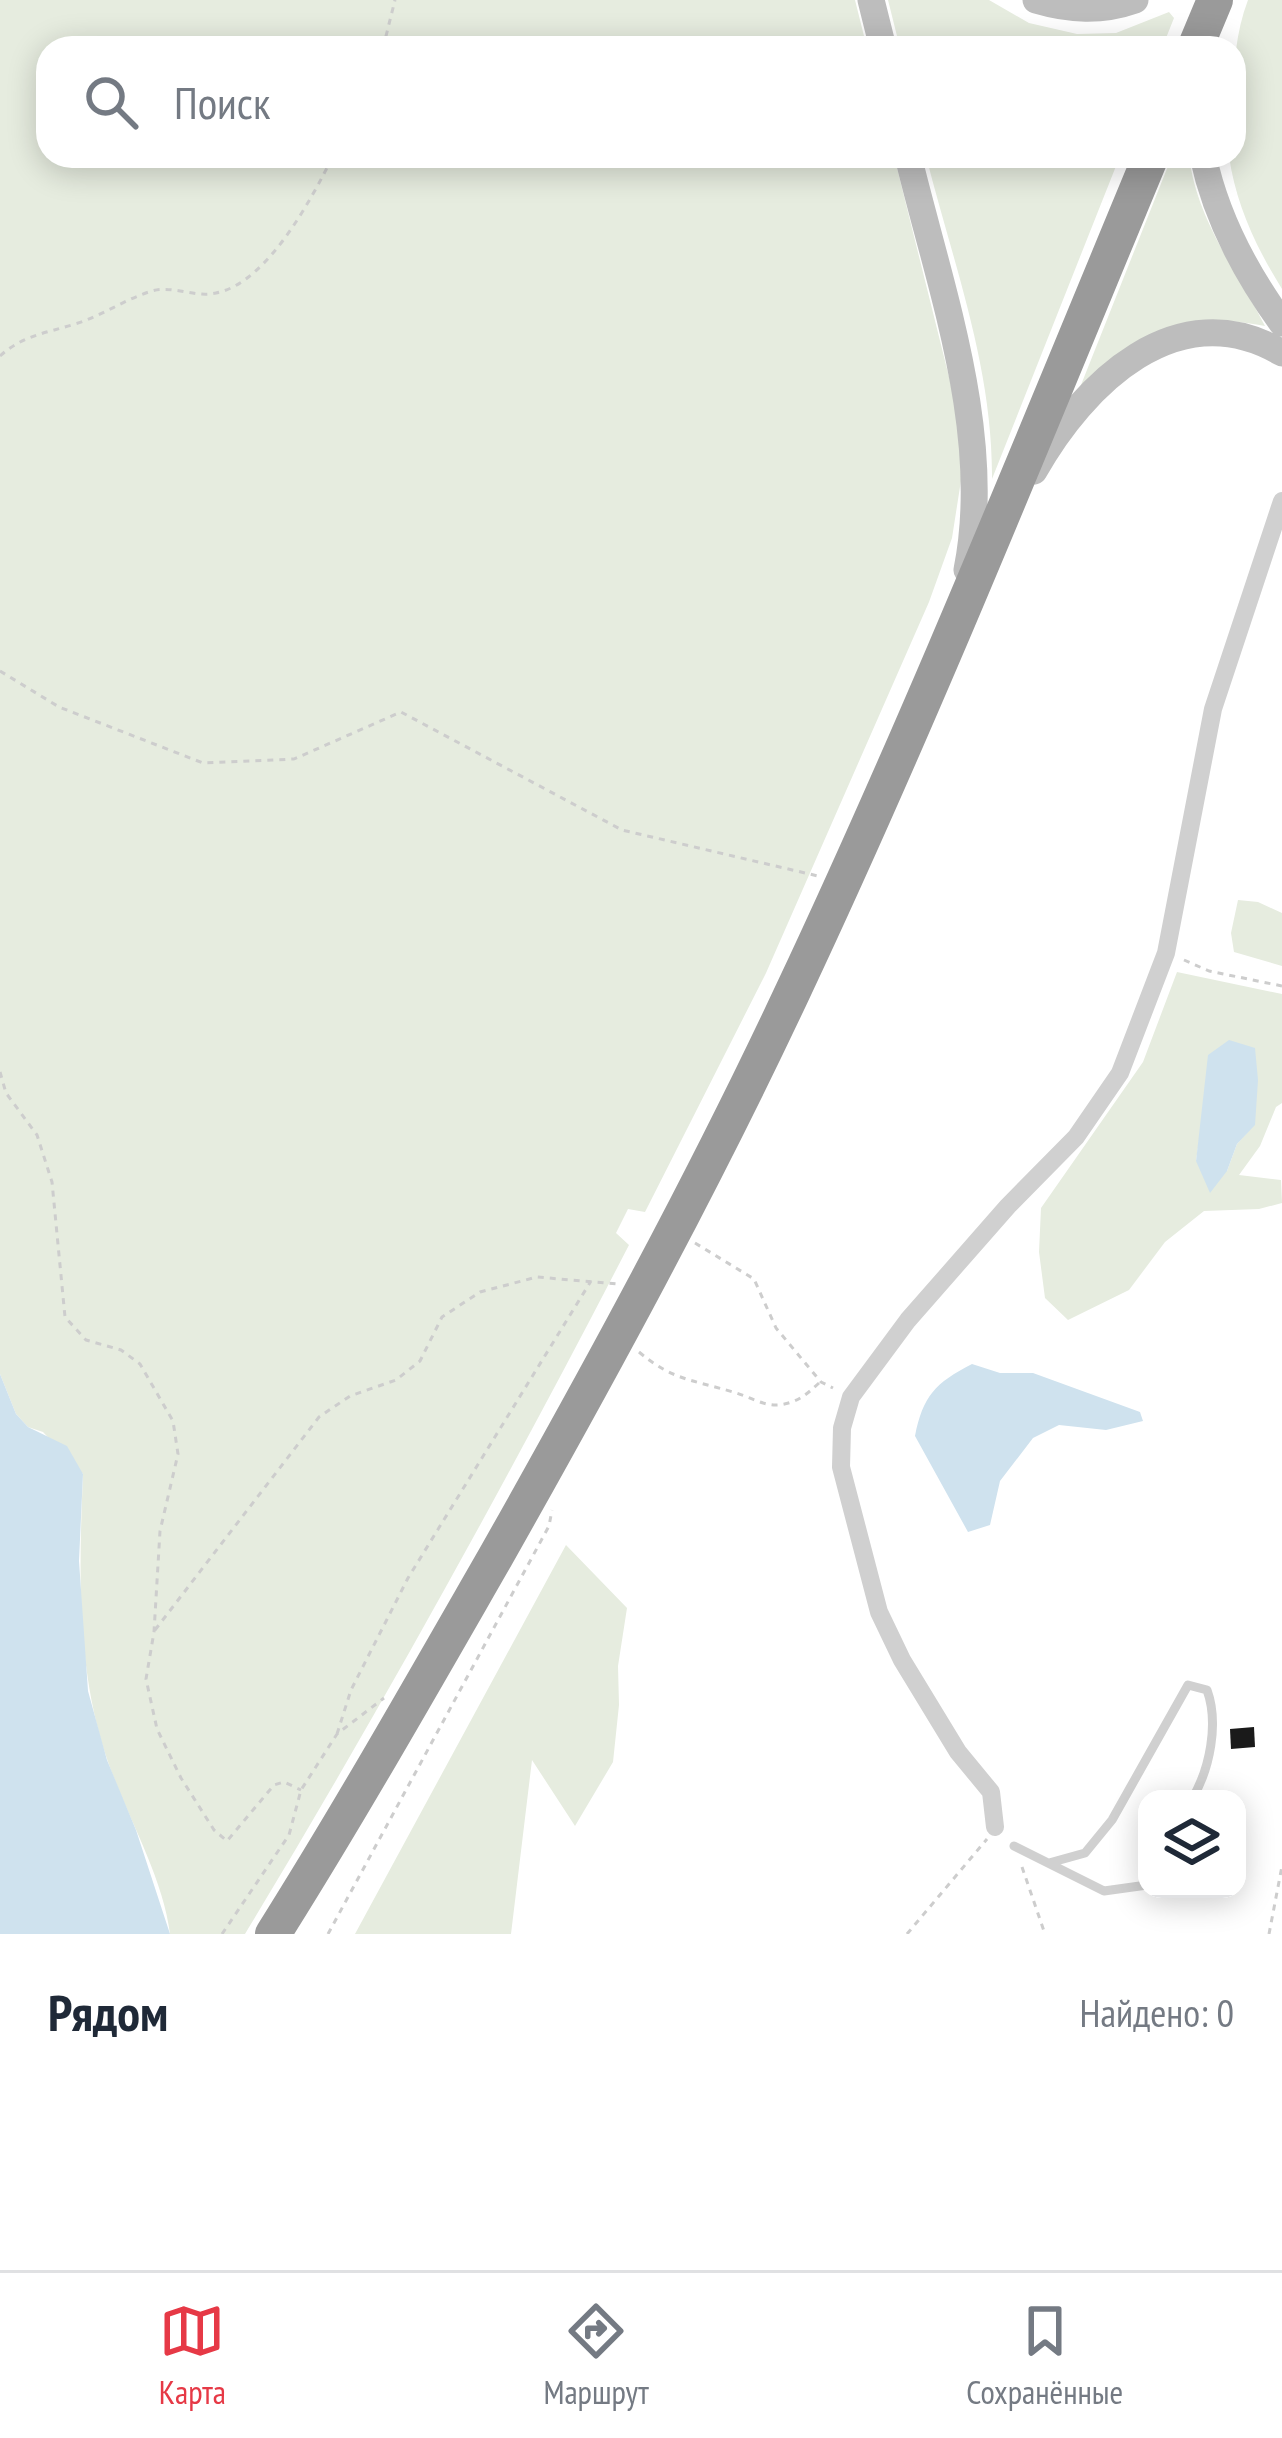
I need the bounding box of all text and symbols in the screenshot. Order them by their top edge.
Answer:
search box [36,36,1246,168]
icon: search [78,69,144,135]
text: Поиск [174,73,270,131]
map controls [1138,1790,1246,1898]
button: layers [1138,1790,1246,1898]
text: Рядом [48,1979,168,2045]
text: Найдено: 0 [1080,1987,1234,2038]
tab: Карта [159,2298,226,2413]
tab: Маршрут [543,2298,649,2413]
tab: Сохранённые [966,2298,1123,2413]

